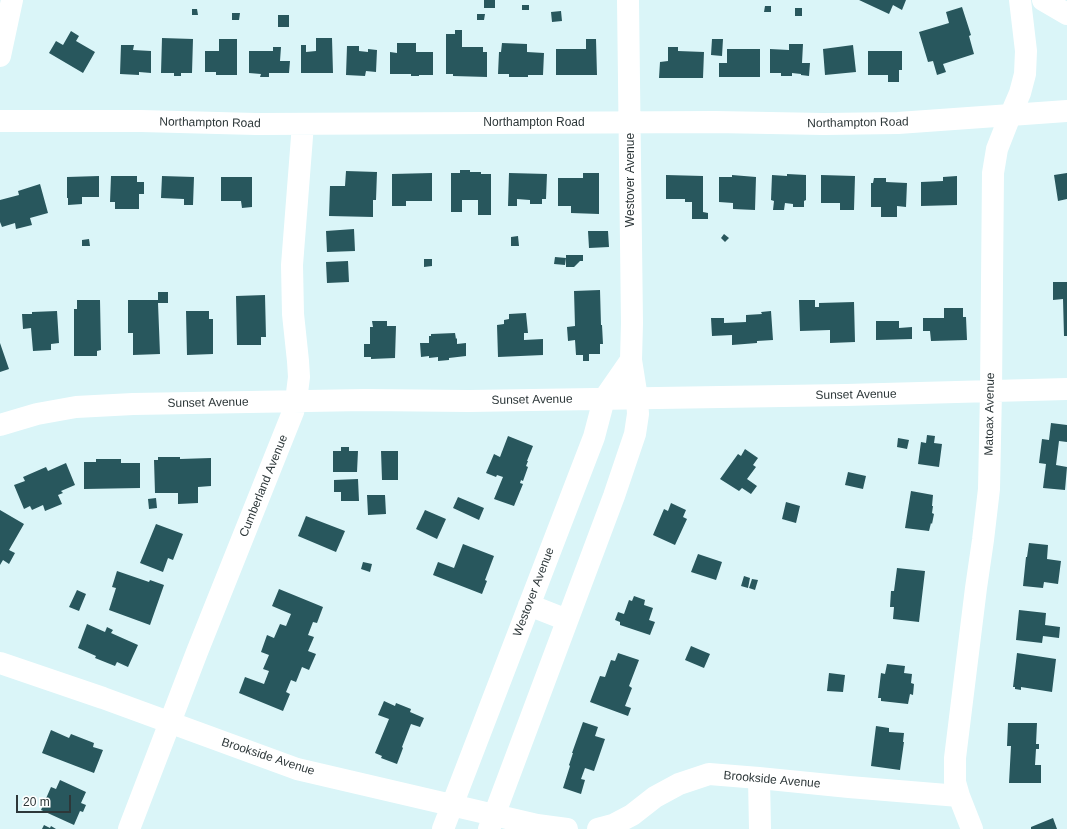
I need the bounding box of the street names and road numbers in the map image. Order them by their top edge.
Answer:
street label: Northampton Road [159,115,261,131]
street label: Northampton Road [807,115,909,131]
street label: Northampton Road [483,116,585,130]
street label: Westover Avenue [624,133,638,227]
street label: Matoax Avenue [982,372,998,456]
street label: Sunset Avenue [815,387,897,403]
street label: Sunset Avenue [491,392,573,408]
street label: Sunset Avenue [167,395,249,411]
street label: Cumberland Avenue [237,433,291,539]
street label: Westover Avenue [510,545,558,639]
street label: Brookside Avenue [220,735,316,779]
street label: Brookside Avenue [723,769,821,791]

